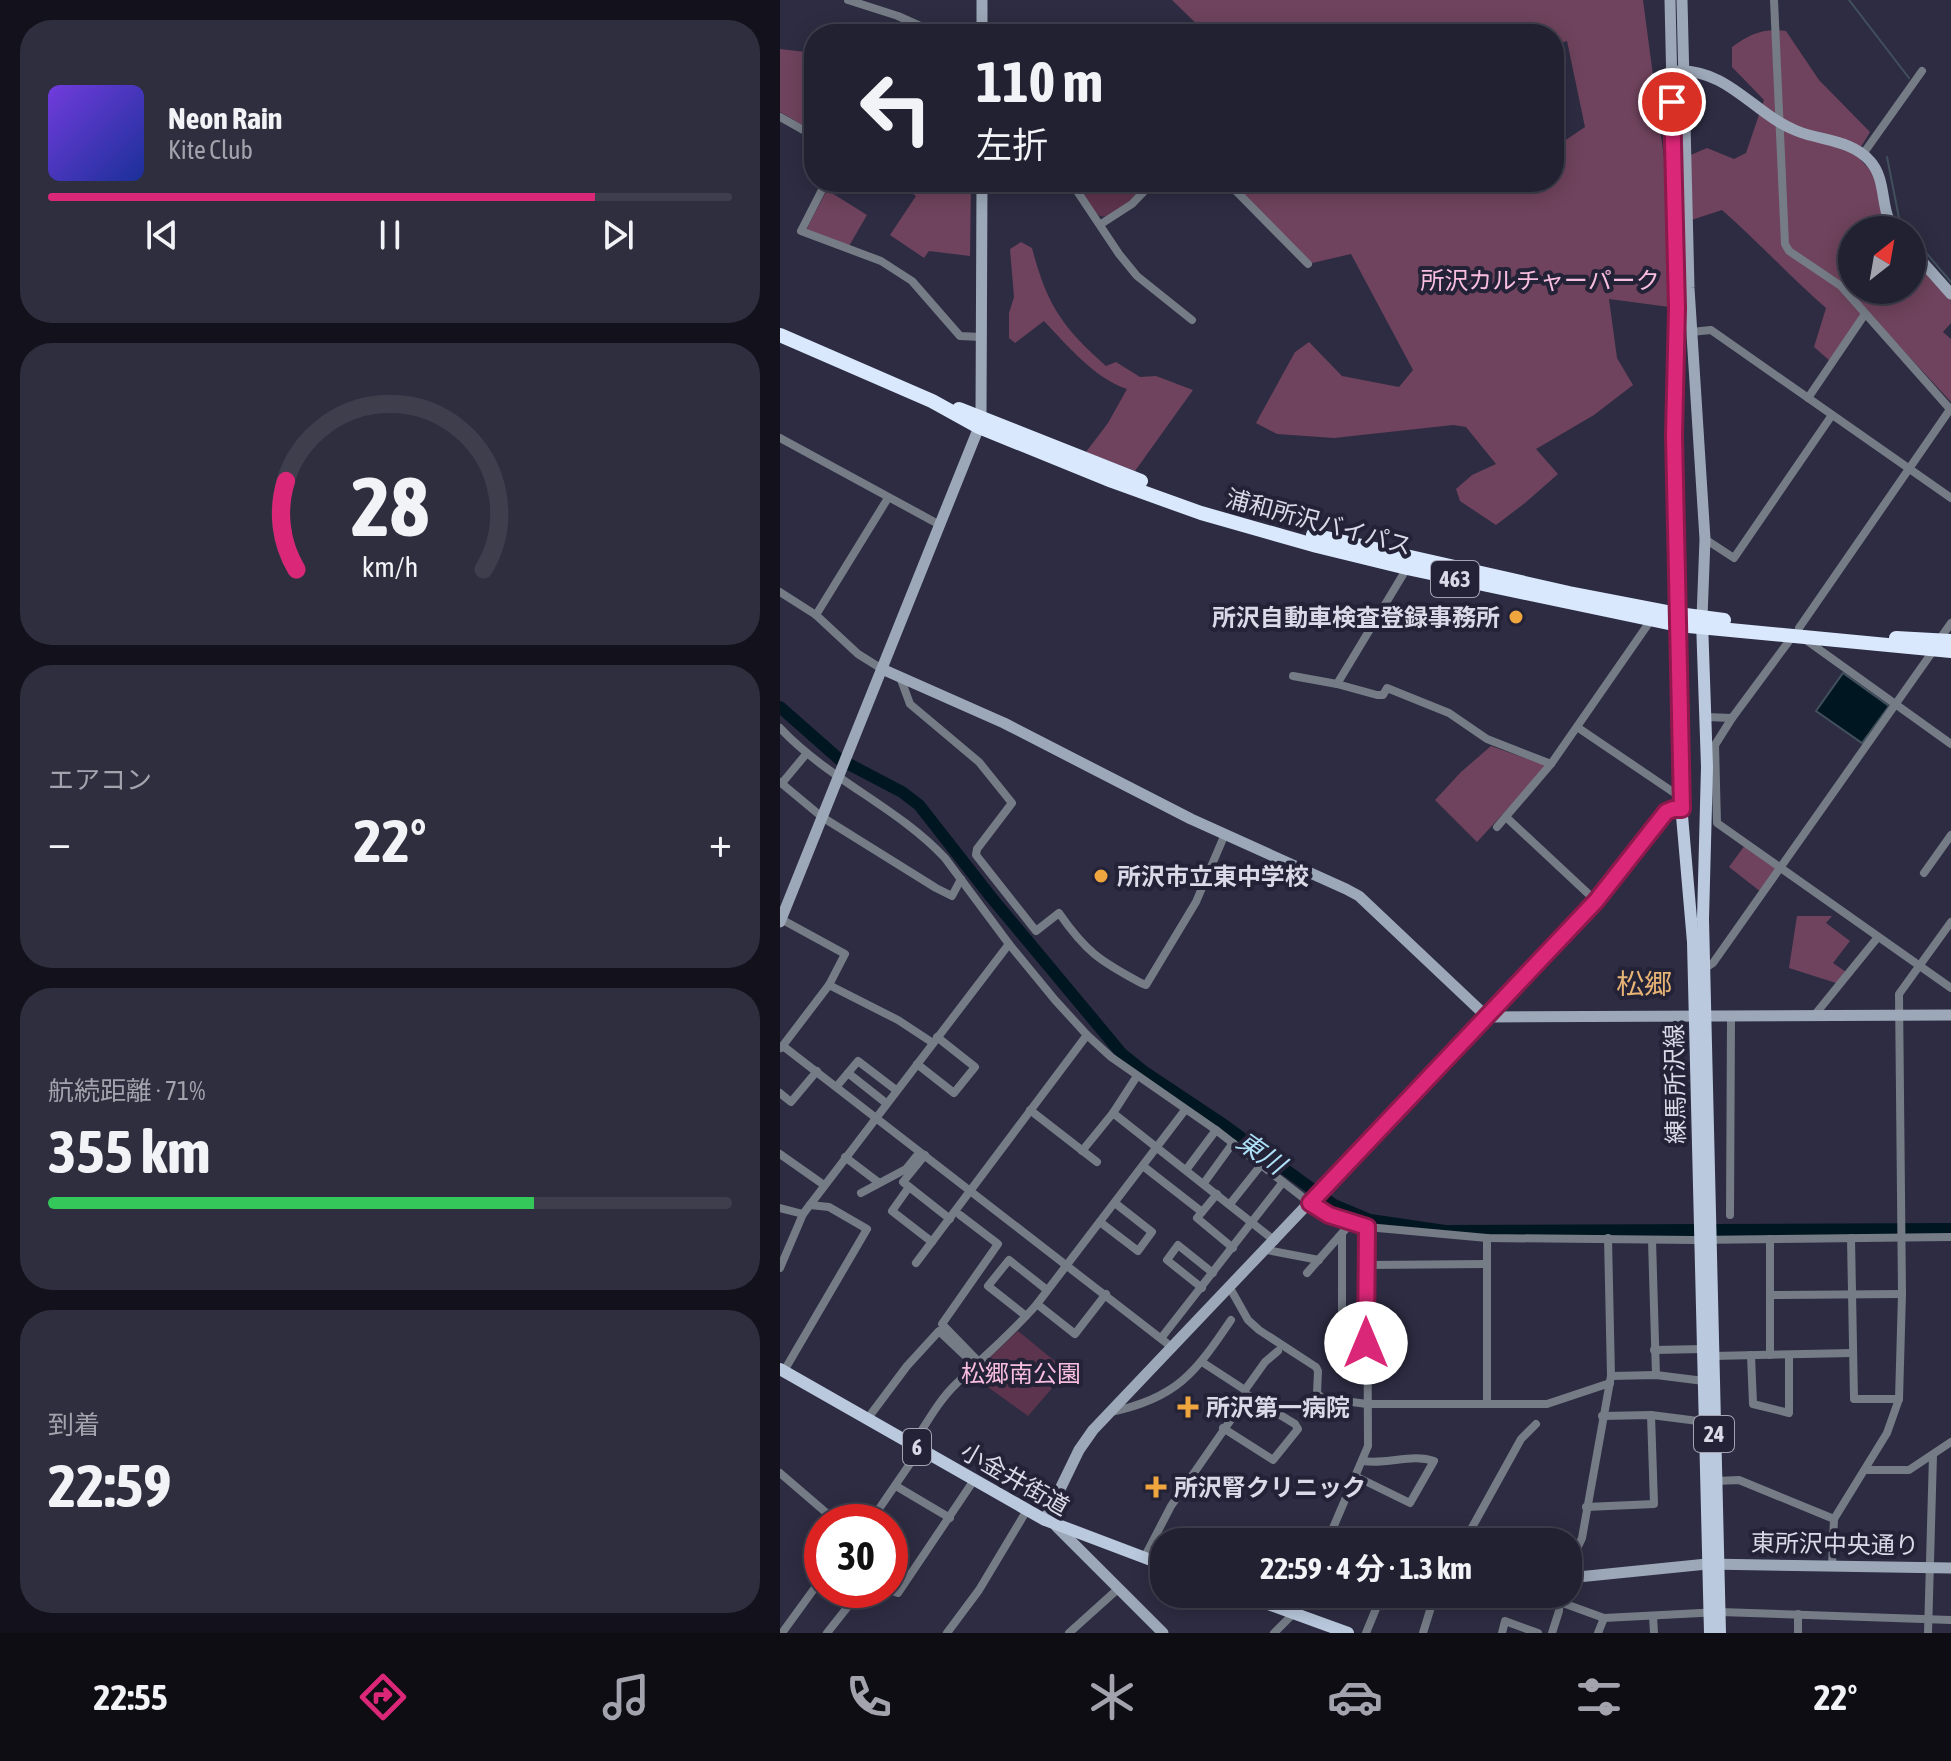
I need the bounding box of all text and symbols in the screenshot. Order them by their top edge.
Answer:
text: 110 m [976,50,1103,114]
icon: left [844,56,948,160]
pin [1638,68,1706,136]
icon: arrive [1650,80,1694,124]
text: Neon Rain [168,101,282,135]
text: 左折 [976,124,1048,166]
text: Kite Club [168,135,253,165]
icon: previous [140,213,184,257]
icon: pause [368,213,412,257]
icon: next [596,213,640,257]
north arrow [1838,216,1926,304]
map controls [1838,216,1926,304]
park label: 所沢カルチャーパーク [1420,267,1660,294]
text: 28 [351,457,429,553]
street label: 浦和所沢バイパス [1223,484,1415,560]
text: km/h [362,550,418,583]
road number: 463 [1431,561,1479,597]
place label: 所沢自動車検査登録事務所 [1212,604,1500,631]
marker: 所沢自動車検査登録事務所 [1507,608,1525,626]
text: エアコン [48,765,152,795]
text: 22° [354,806,426,875]
text: − [48,816,71,866]
text: + [709,816,732,866]
place label: 所沢市立東中学校 [1117,863,1309,890]
marker: 所沢市立東中学校 [1092,867,1110,885]
district label: 松郷 [1616,968,1672,1000]
street label: 練馬所沢線 [1660,1024,1690,1144]
text: 航続距離 · 71% [48,1076,205,1106]
text: 355 km [48,1117,210,1186]
water label: 東川 [1231,1126,1293,1182]
position arrow [1324,1301,1408,1385]
park label: 松郷南公園 [961,1360,1081,1387]
place label: 所沢第一病院 [1206,1394,1350,1421]
marker: 所沢第一病院 [1177,1396,1199,1418]
text: 到着 [48,1410,100,1440]
road number: 24 [1694,1416,1734,1452]
road number: 6 [903,1429,931,1465]
street label: 小金井街道 [956,1437,1074,1521]
text: 22:59 [48,1451,171,1520]
place label: 所沢腎クリニック [1174,1474,1366,1501]
marker: 所沢腎クリニック [1145,1476,1167,1498]
speed limit sign: 30 [804,1504,908,1608]
street label: 東所沢中央通り [1751,1529,1919,1559]
text: 22:59 · 4 分 · 1.3 km [1260,1551,1472,1585]
icon: directions [355,1669,411,1725]
icon: music [598,1669,654,1725]
icon: phone [841,1669,897,1725]
icon: climate [1084,1669,1140,1725]
icon: car [1327,1669,1383,1725]
icon: filters [1571,1669,1627,1725]
text: 22:55 [94,1676,168,1718]
text: 22° [1814,1676,1857,1718]

